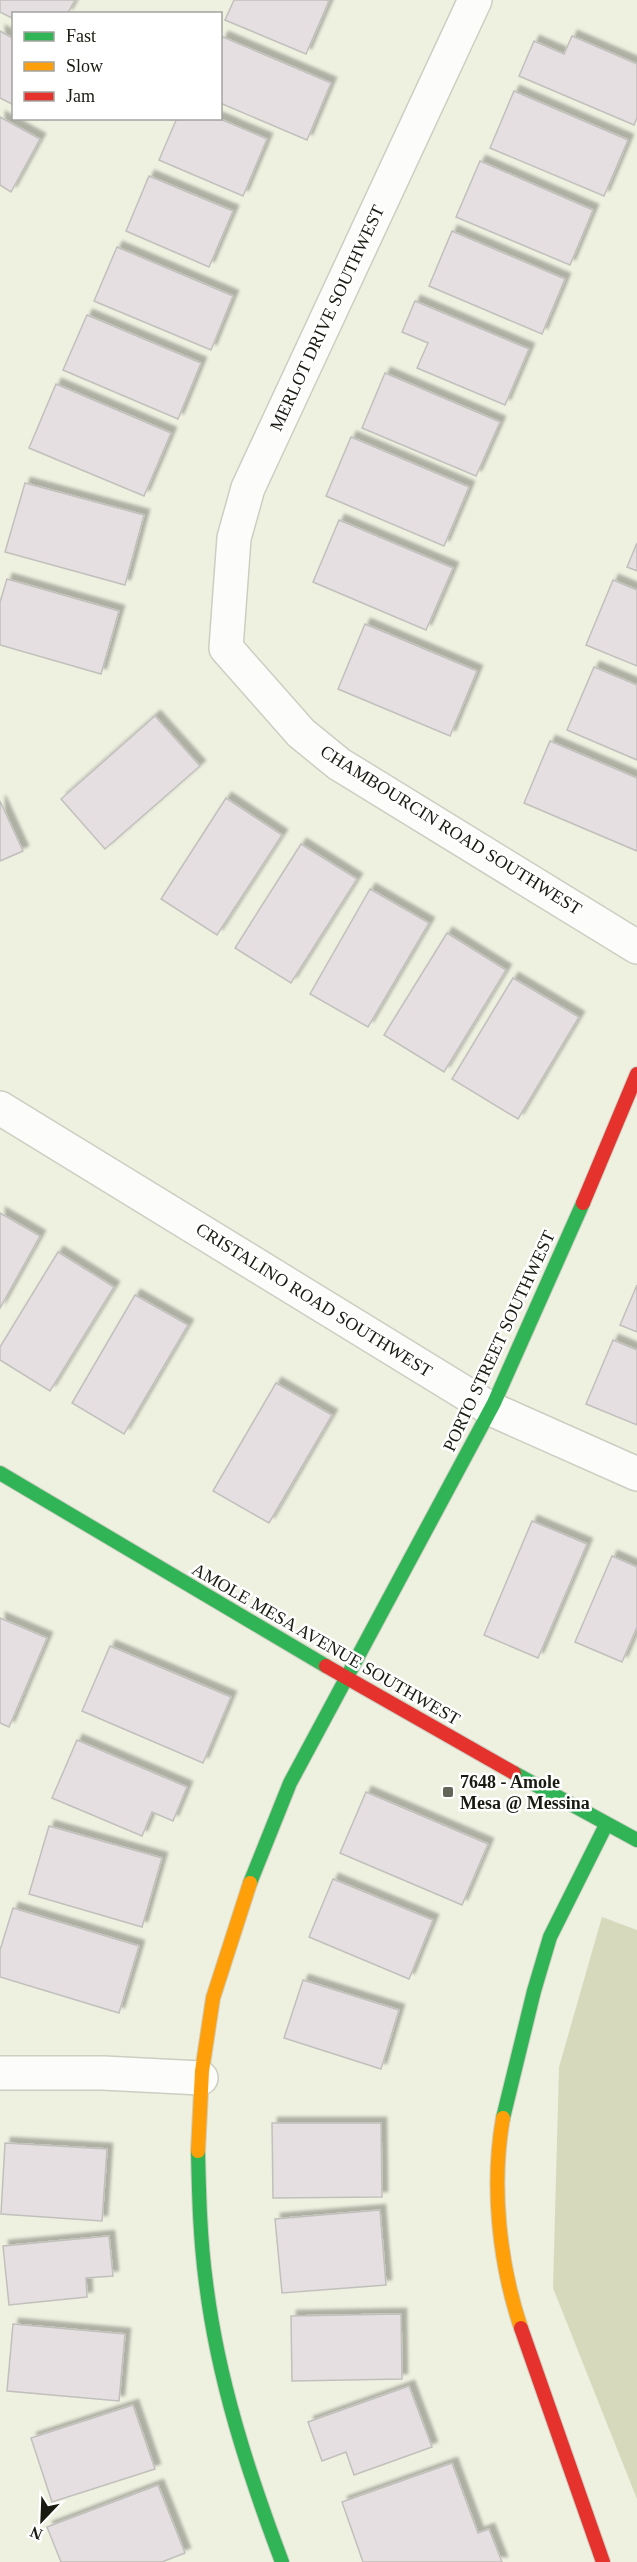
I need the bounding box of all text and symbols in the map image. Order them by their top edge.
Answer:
legend [12,12,222,120]
text: Fast [66,26,96,46]
text: Slow [66,56,103,76]
text: Jam [66,86,95,106]
street label: MERLOT DRIVE SOUTHWEST [266,202,388,434]
street label: CHAMBOURCIN ROAD SOUTHWEST [317,741,585,919]
street label: CRISTALINO ROAD SOUTHWEST [192,1219,436,1381]
street label: PORTO STREET SOUTHWEST [439,1227,559,1455]
street label: AMOLE MESA AVENUE SOUTHWEST [188,1559,464,1729]
place label: 7648 - Amole Mesa @ Messina [460,1772,590,1813]
marker: 7648 - Amole Mesa @ Messina [441,1785,455,1799]
north arrow [12,2490,72,2550]
text: N [27,2523,45,2543]

